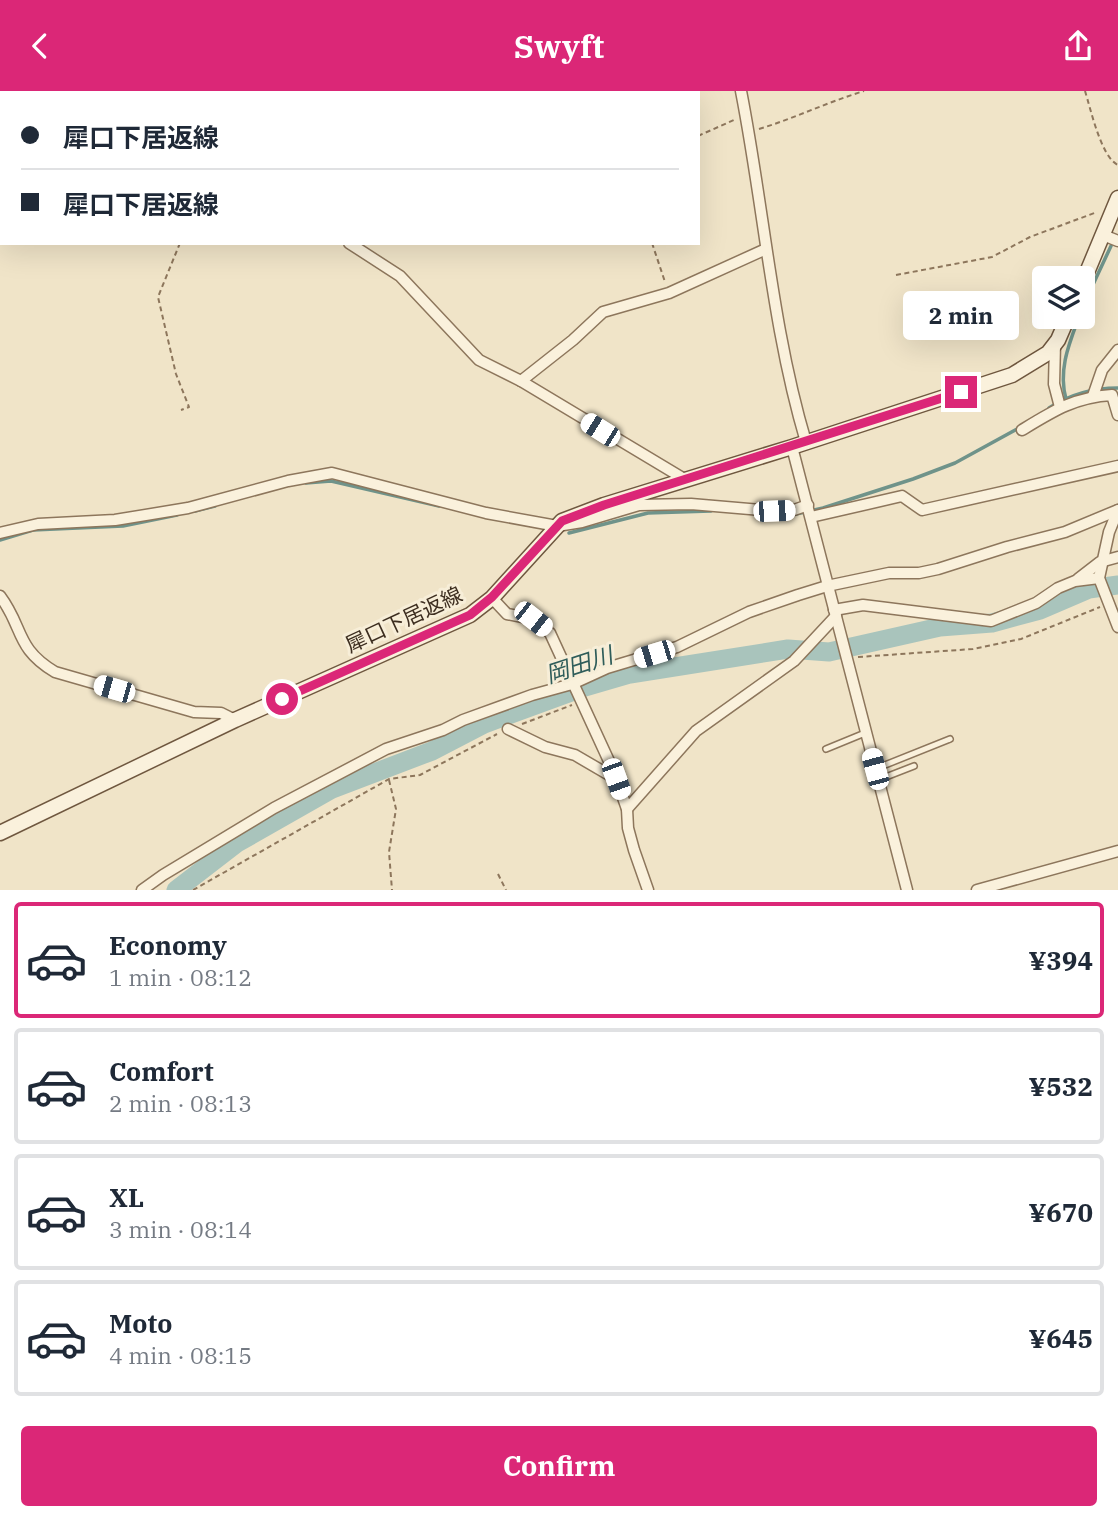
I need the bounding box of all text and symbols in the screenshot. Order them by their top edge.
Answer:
text: Swyft [514,25,604,67]
icon: back [21,27,59,65]
icon: share [1059,27,1097,65]
text: 犀口下居返線 [63,120,219,154]
text: 犀口下居返線 [63,187,219,221]
map controls [1032,266,1095,329]
button: layers [1032,266,1095,329]
callout: 2 min [903,291,1019,339]
text: 2 min [929,300,993,330]
route end [945,376,977,408]
car [577,410,624,450]
car [753,500,796,522]
street label: 犀口下居返線 [341,580,467,658]
car [510,598,557,640]
water label: 岡田川 [541,638,619,689]
car [631,638,678,670]
car [91,673,138,705]
route start [266,683,298,715]
car [860,746,891,792]
car [599,756,634,802]
text: Economy [109,928,227,962]
icon: car [25,929,88,992]
text: ¥394 [1028,943,1093,977]
text: 1 min · 08:12 [109,962,252,992]
text: Comfort [109,1054,214,1088]
icon: car [25,1055,88,1118]
text: ¥532 [1028,1069,1093,1103]
text: 2 min · 08:13 [109,1088,252,1118]
text: XL [109,1180,144,1214]
icon: car [25,1181,88,1244]
text: ¥670 [1028,1195,1093,1229]
text: 3 min · 08:14 [109,1214,252,1244]
text: Moto [109,1306,172,1340]
icon: car [25,1307,88,1370]
text: ¥645 [1028,1321,1093,1355]
text: 4 min · 08:15 [109,1340,252,1370]
button: Confirm [21,1426,1097,1506]

